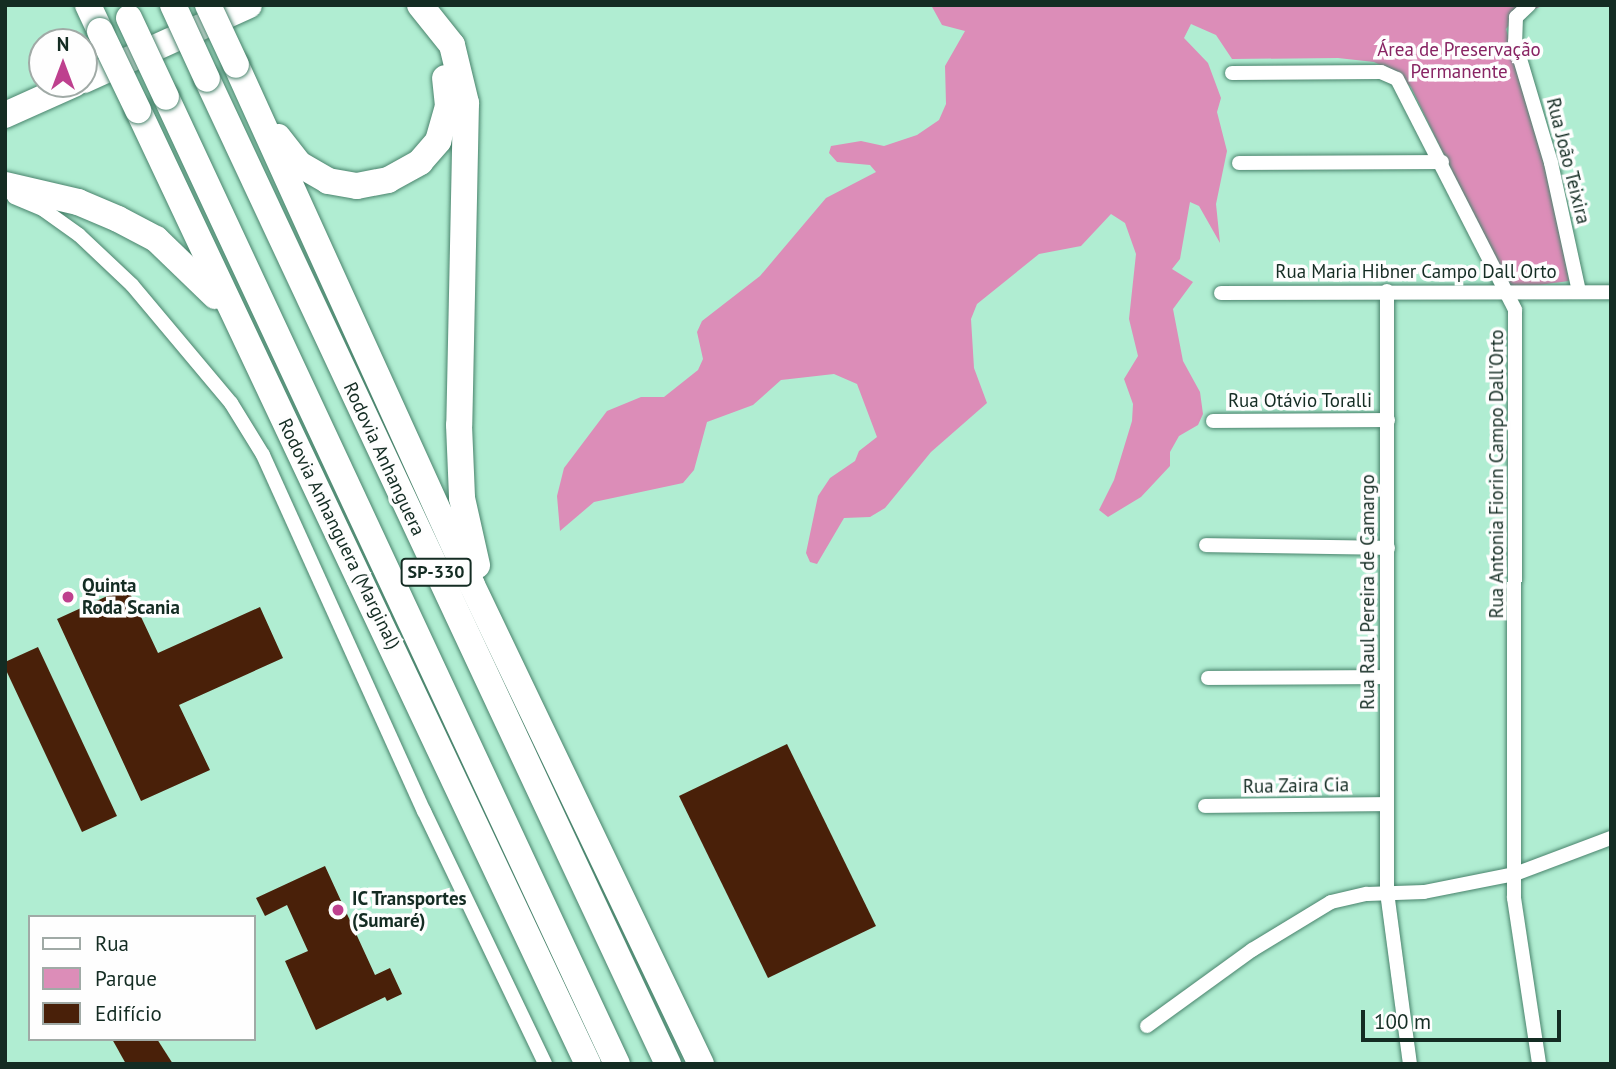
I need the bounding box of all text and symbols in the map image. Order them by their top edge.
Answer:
north arrow [28,28,98,98]
text: N [57,32,69,56]
park label: Área de Preservação Permanente [1377,39,1541,83]
street label: Rua João Teixira [1541,95,1595,227]
street label: Rua Maria Hibner Campo Dall Orto [1275,261,1557,283]
street label: Rua Antonia Fiorin Campo Dall'Orto [1486,329,1508,619]
street label: Rodovia Anhanguera [338,378,430,540]
street label: Rua Otávio Toralli [1228,390,1372,412]
street label: Rodovia Anhanguera (Marginal) [273,415,405,653]
street label: Rua Raul Pereira de Camargo [1357,474,1379,710]
road number: SP-330 [399,558,473,586]
place label: Quinta Roda Scania [82,575,180,619]
marker: Quinta Roda Scania [60,589,76,605]
street label: Rua Zaira Cia [1242,774,1350,798]
place label: IC Transportes (Sumaré) [352,888,468,932]
marker: IC Transportes (Sumaré) [330,902,346,918]
legend [28,915,256,1041]
text: Rua [95,930,129,957]
text: Parque [95,965,157,992]
scale bar [1364,996,1564,1040]
text: Edifício [95,1000,162,1027]
text: 100 m [1374,1008,1431,1035]

